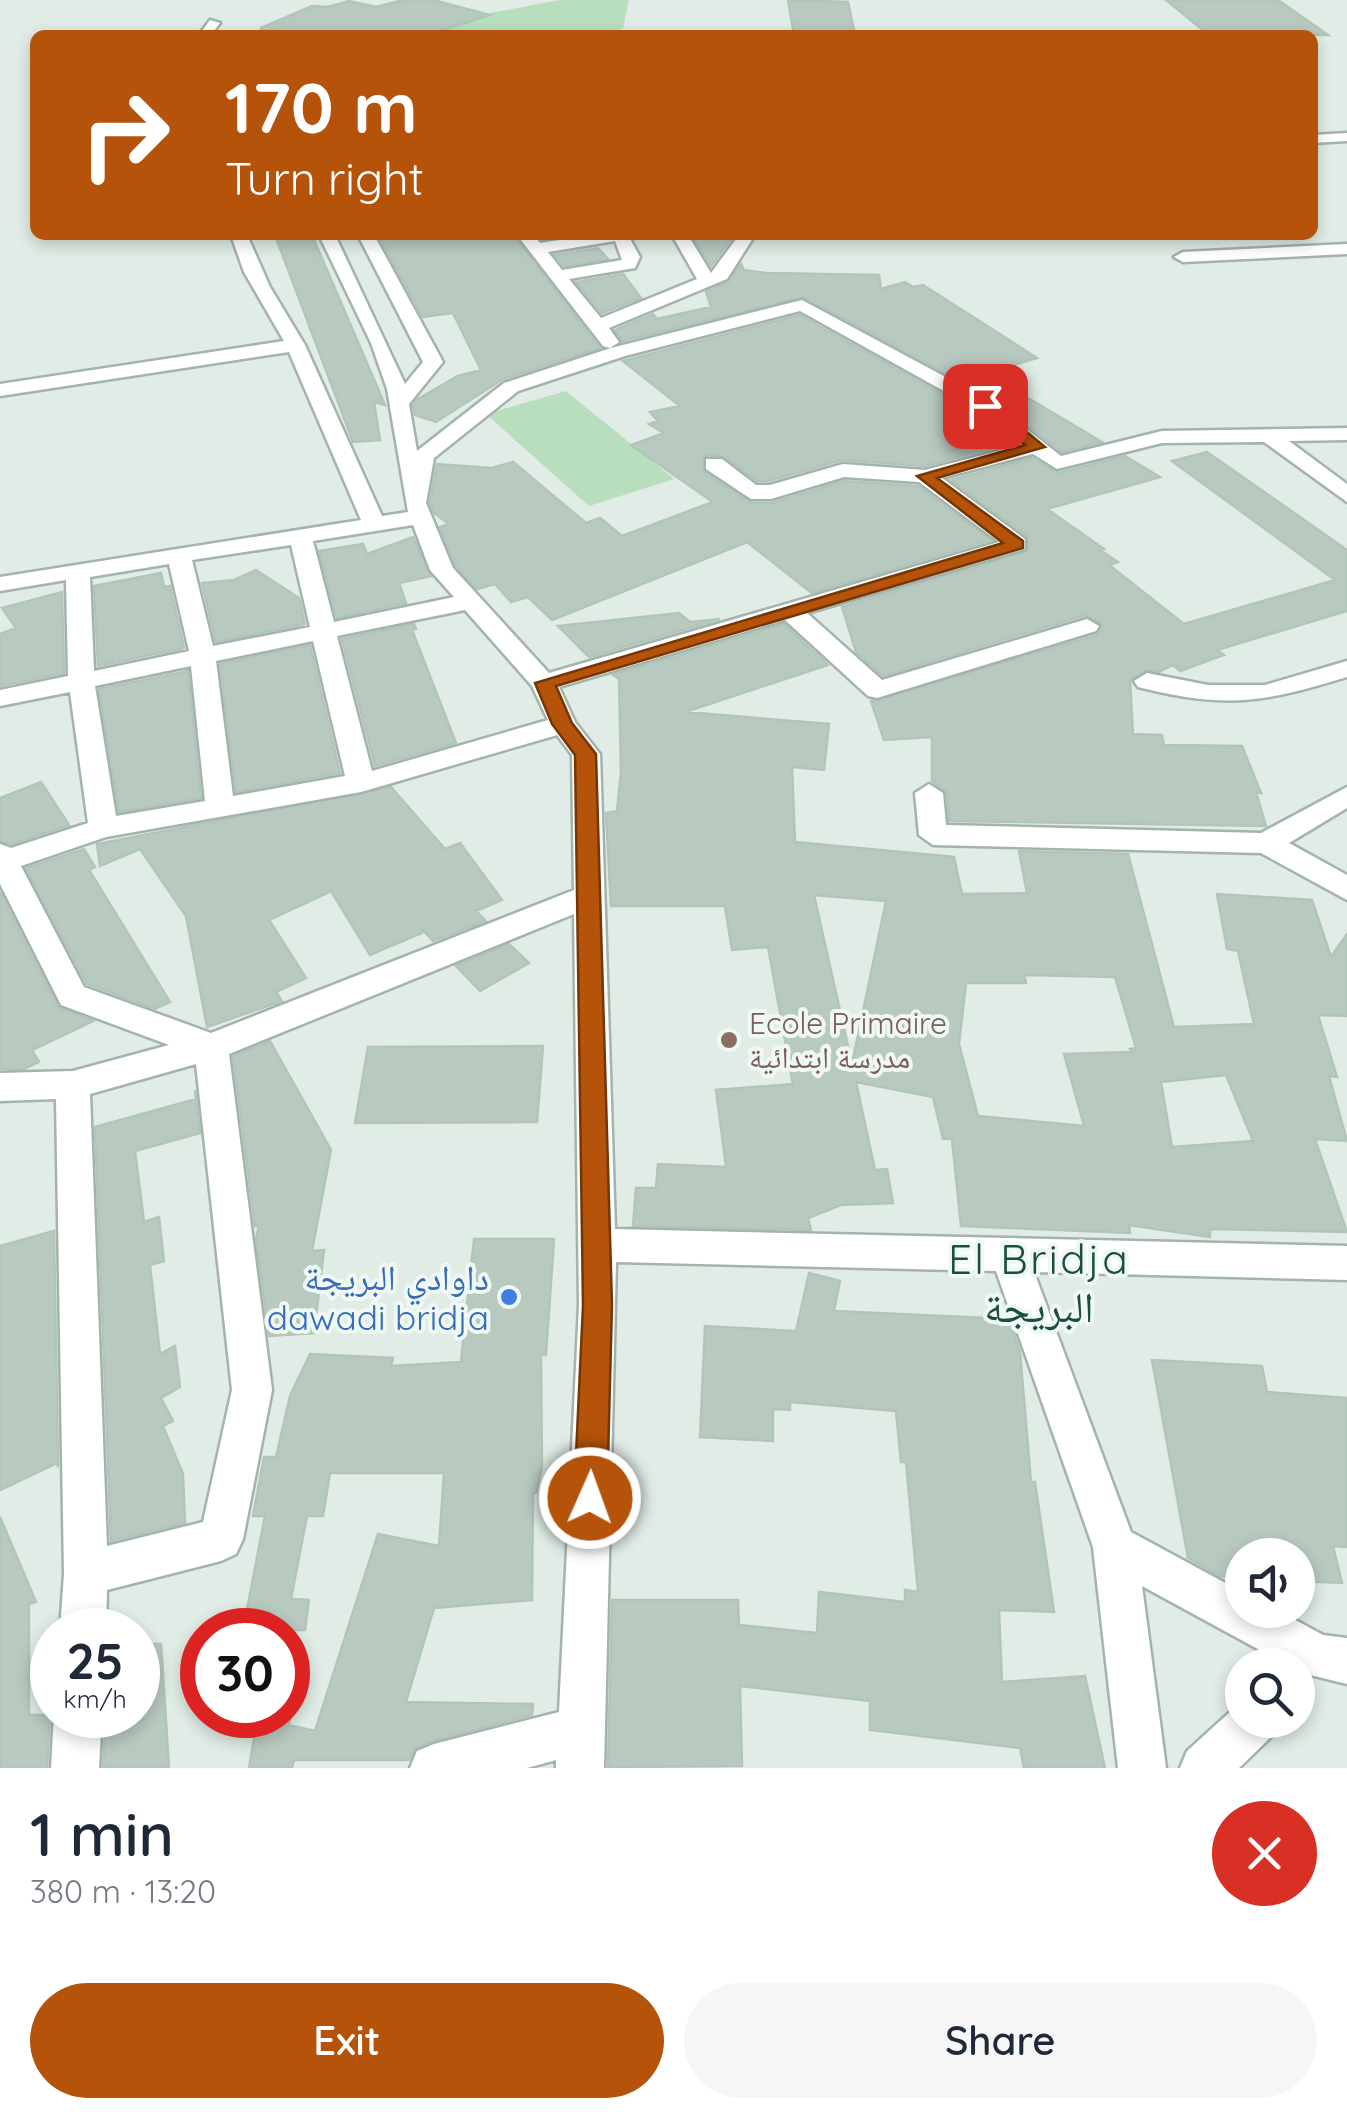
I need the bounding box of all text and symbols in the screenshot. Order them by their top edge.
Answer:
text: 170 m [225,63,418,151]
icon: right [60,70,190,200]
text: Turn right [225,150,424,206]
pin [943,364,1028,449]
icon: arrive [958,379,1013,434]
place label: Ecole Primaire مدرسة ابتدائية [749,1004,947,1076]
marker: Ecole Primaire مدرسة ابتدائية [718,1029,740,1051]
district label: El Bridja البريجة [948,1232,1130,1333]
place label: داوادي البريجة dawadi bridja [267,1255,489,1339]
marker: داوادي البريجة dawadi bridja [498,1286,520,1308]
position arrow [538,1446,642,1550]
map controls [1225,1538,1315,1738]
button: sound [1225,1538,1315,1628]
speed limit sign: 30 [180,1608,310,1738]
text: 25 [66,1629,124,1692]
button: search [1225,1648,1315,1738]
text: km/h [63,1683,127,1714]
text: 1 min [30,1796,174,1871]
button: close [1212,1801,1317,1906]
text: 380 m · 13:20 [30,1871,216,1911]
button: Exit [30,1983,664,2098]
button: Share [684,1983,1317,2098]

